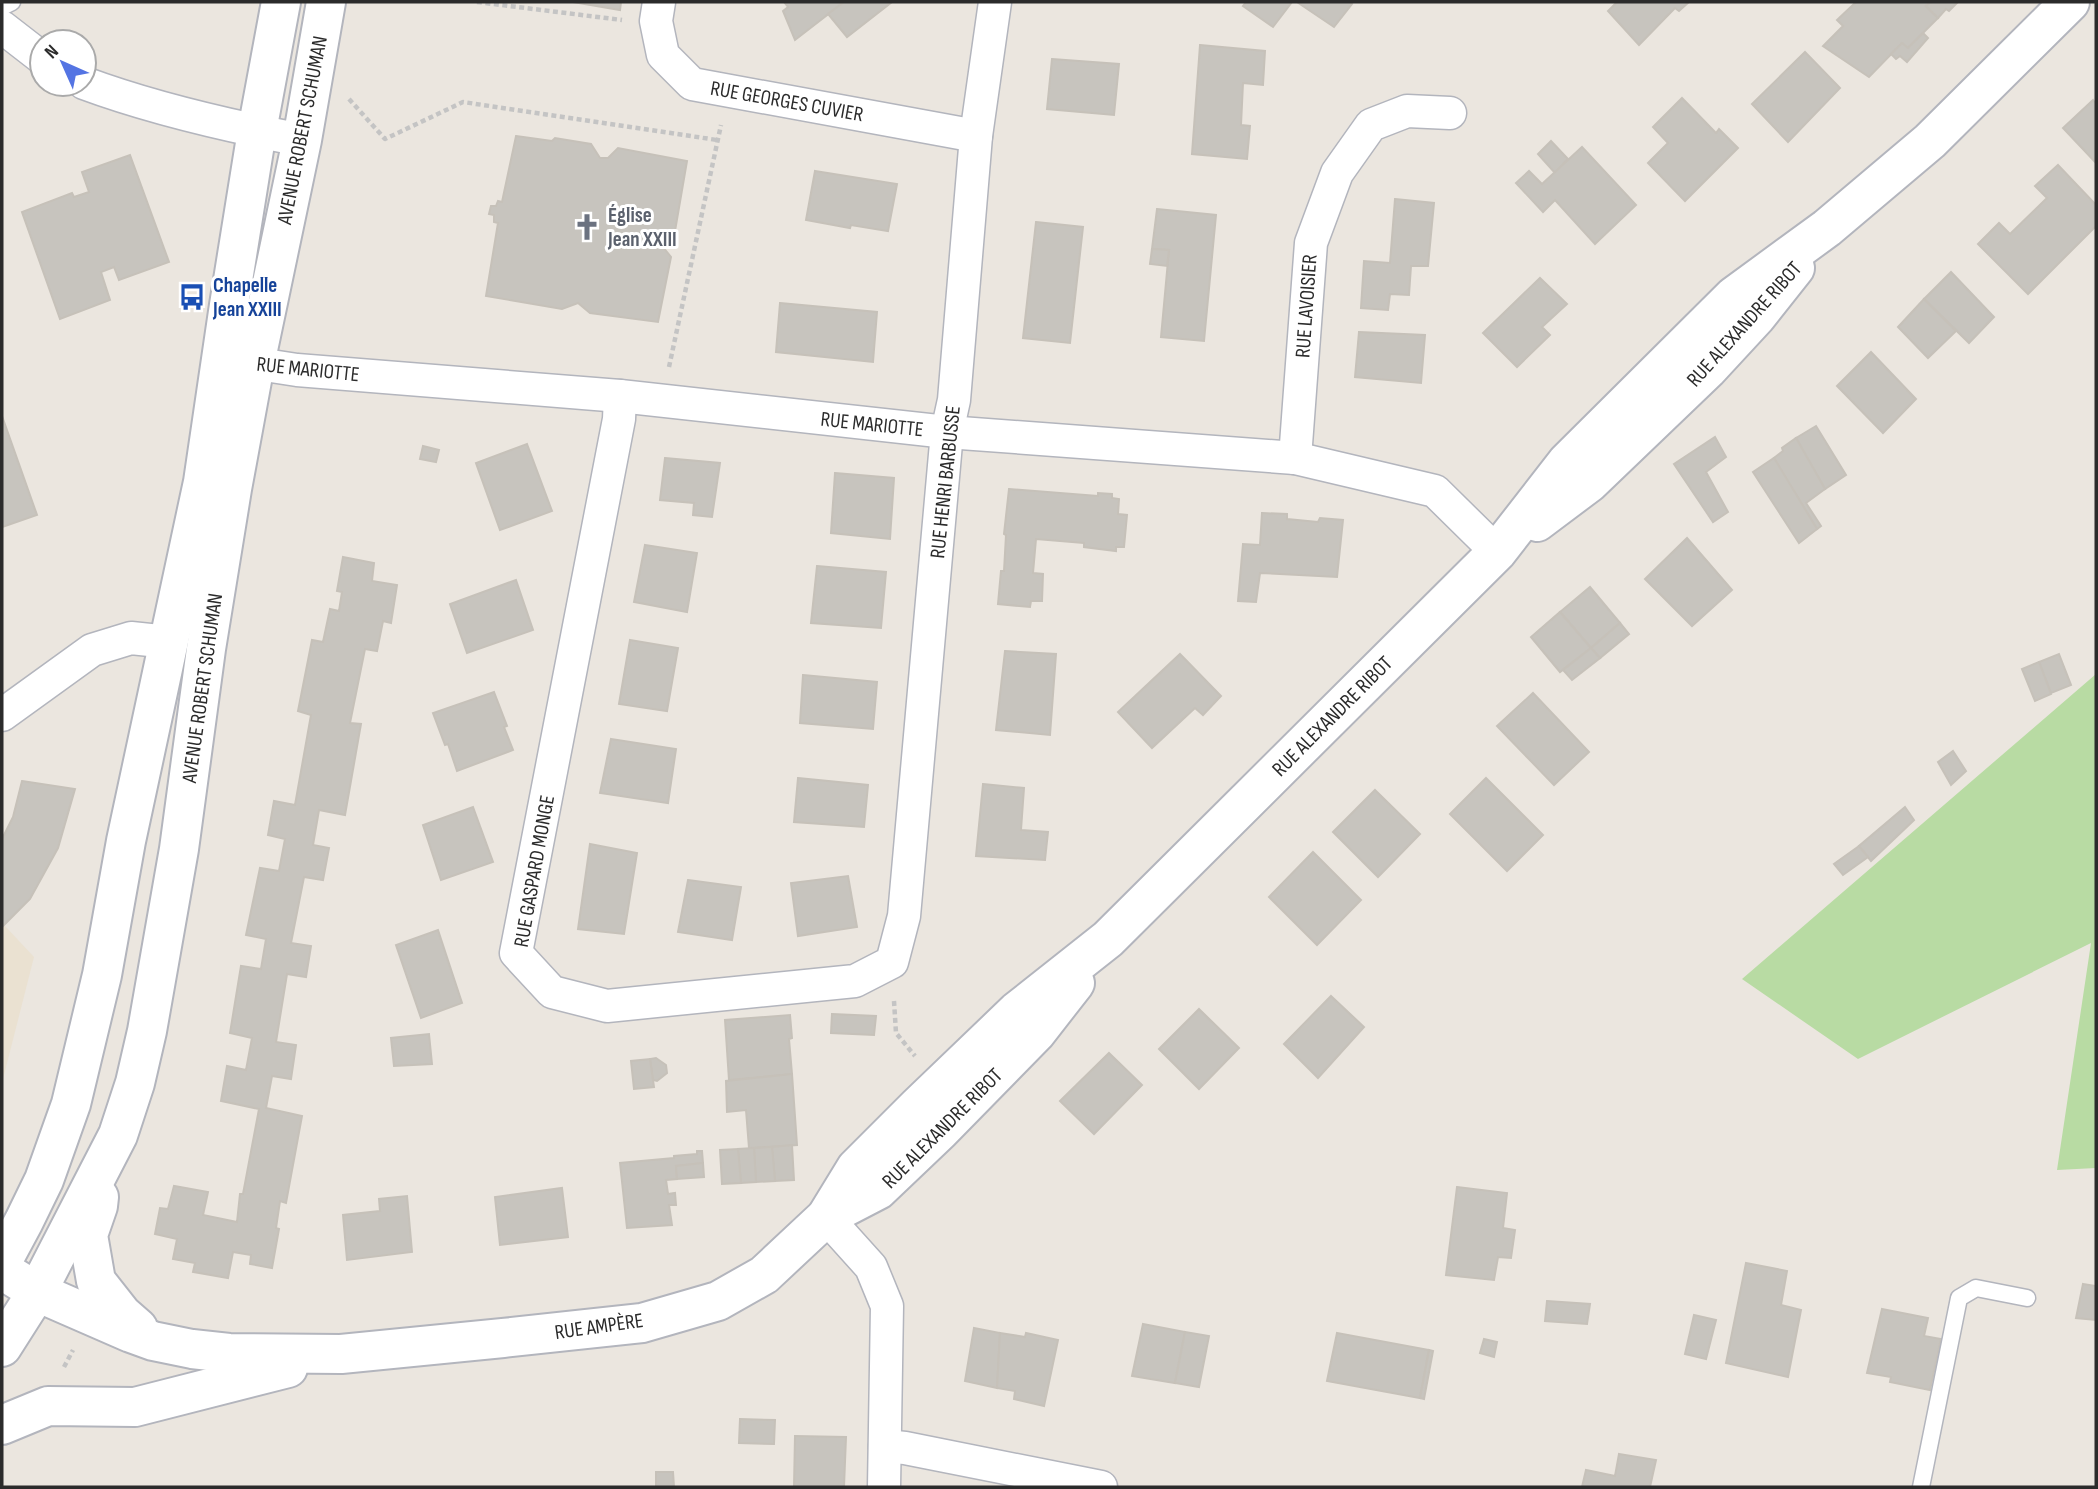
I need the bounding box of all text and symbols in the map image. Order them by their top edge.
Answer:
north arrow [28,28,98,98]
street label: AVENUE ROBERT SCHUMAN [272,34,333,227]
text: N [40,40,64,64]
street label: RUE GEORGES CUVIER [708,76,866,127]
place label: Église Jean XXIII [607,203,677,252]
church icon: Église Jean XXIII [572,212,602,242]
street label: RUE LAVOISIER [1290,253,1323,359]
street label: RUE ALEXANDRE RIBOT [1682,256,1807,392]
place label: Chapelle Jean XXIII [212,273,282,322]
bus stop icon: Chapelle Jean XXIII [177,282,207,312]
street label: RUE MARIOTTE [255,352,361,387]
street label: RUE HENRI BARBUSSE [925,405,966,560]
street label: RUE MARIOTTE [819,407,925,442]
street label: AVENUE ROBERT SCHUMAN [177,592,228,785]
street label: RUE ALEXANDRE RIBOT [1267,651,1398,782]
street label: RUE GASPARD MONGE [509,793,560,949]
street label: RUE ALEXANDRE RIBOT [877,1063,1008,1194]
street label: RUE AMPÈRE [553,1308,645,1345]

